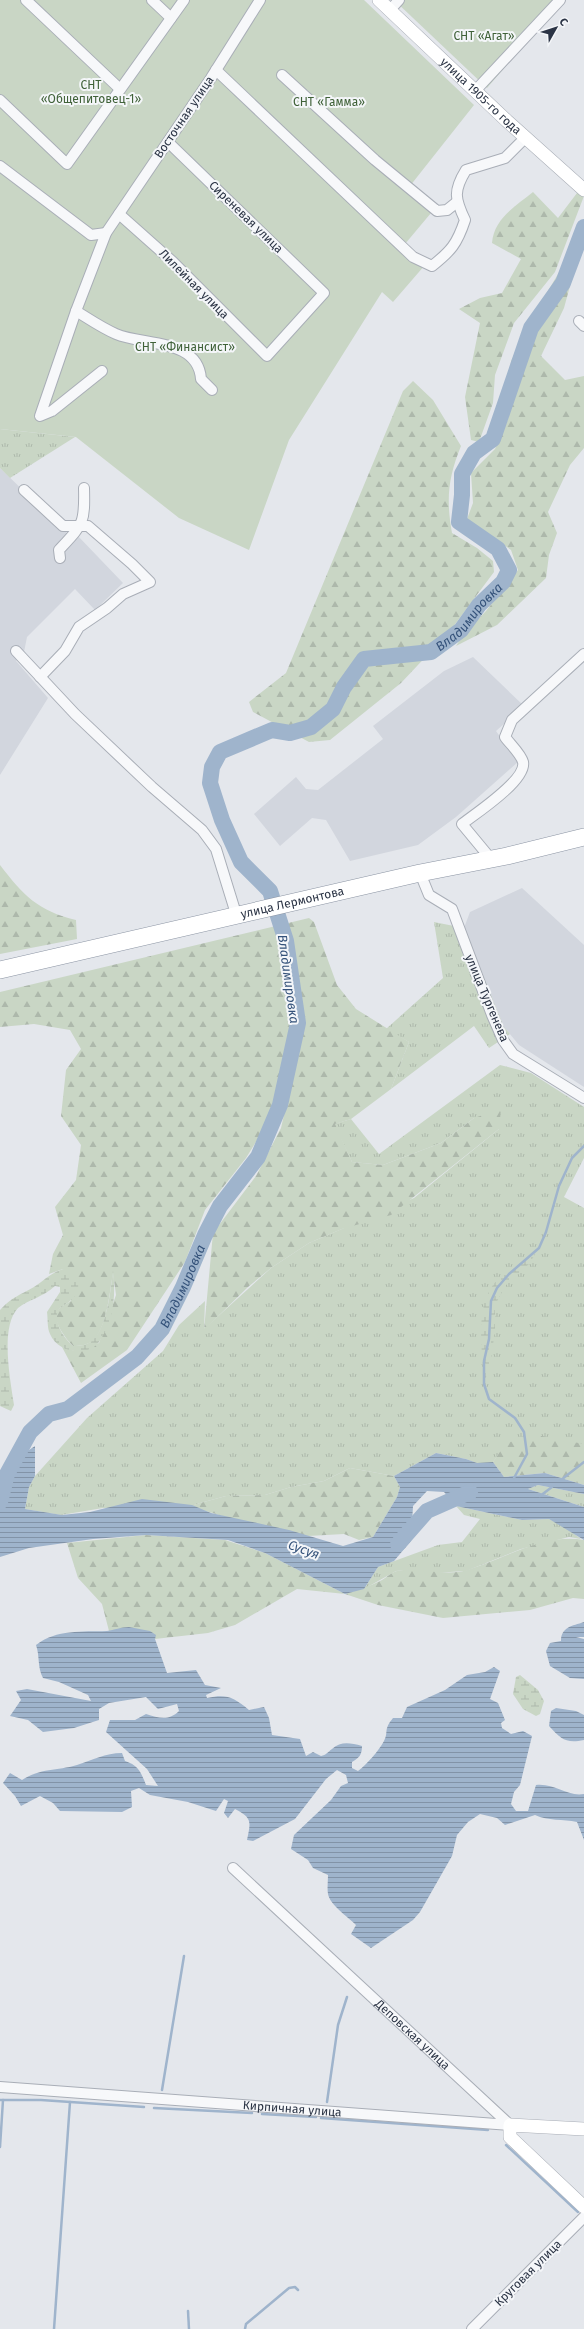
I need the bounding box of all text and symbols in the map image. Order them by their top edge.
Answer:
north arrow [536,8,576,48]
text: С [556,15,571,29]
park label: СНТ «Агат» [453,29,515,43]
street label: улица 1905-го года [437,55,524,137]
street label: Восточная улица [151,73,217,161]
park label: СНТ «Общепитовец-1» [41,78,141,106]
park label: СНТ «Гамма» [293,95,365,109]
street label: Сиреневая улица [206,178,286,256]
street label: Лилейная улица [156,246,232,322]
park label: СНТ «Финансист» [135,340,235,354]
water label: Владимировка [433,580,506,654]
street label: улица Лермонтова [239,884,345,921]
water label: Владимировка [275,934,302,1025]
street label: улица Тургенева [462,952,512,1044]
water label: Владимировка [157,1242,208,1330]
water label: Сусуя [286,1537,322,1562]
street label: Деповская улица [372,1996,453,2073]
street label: Кирпичная улица [242,2098,342,2119]
street label: Круговая улица [492,2237,564,2309]

